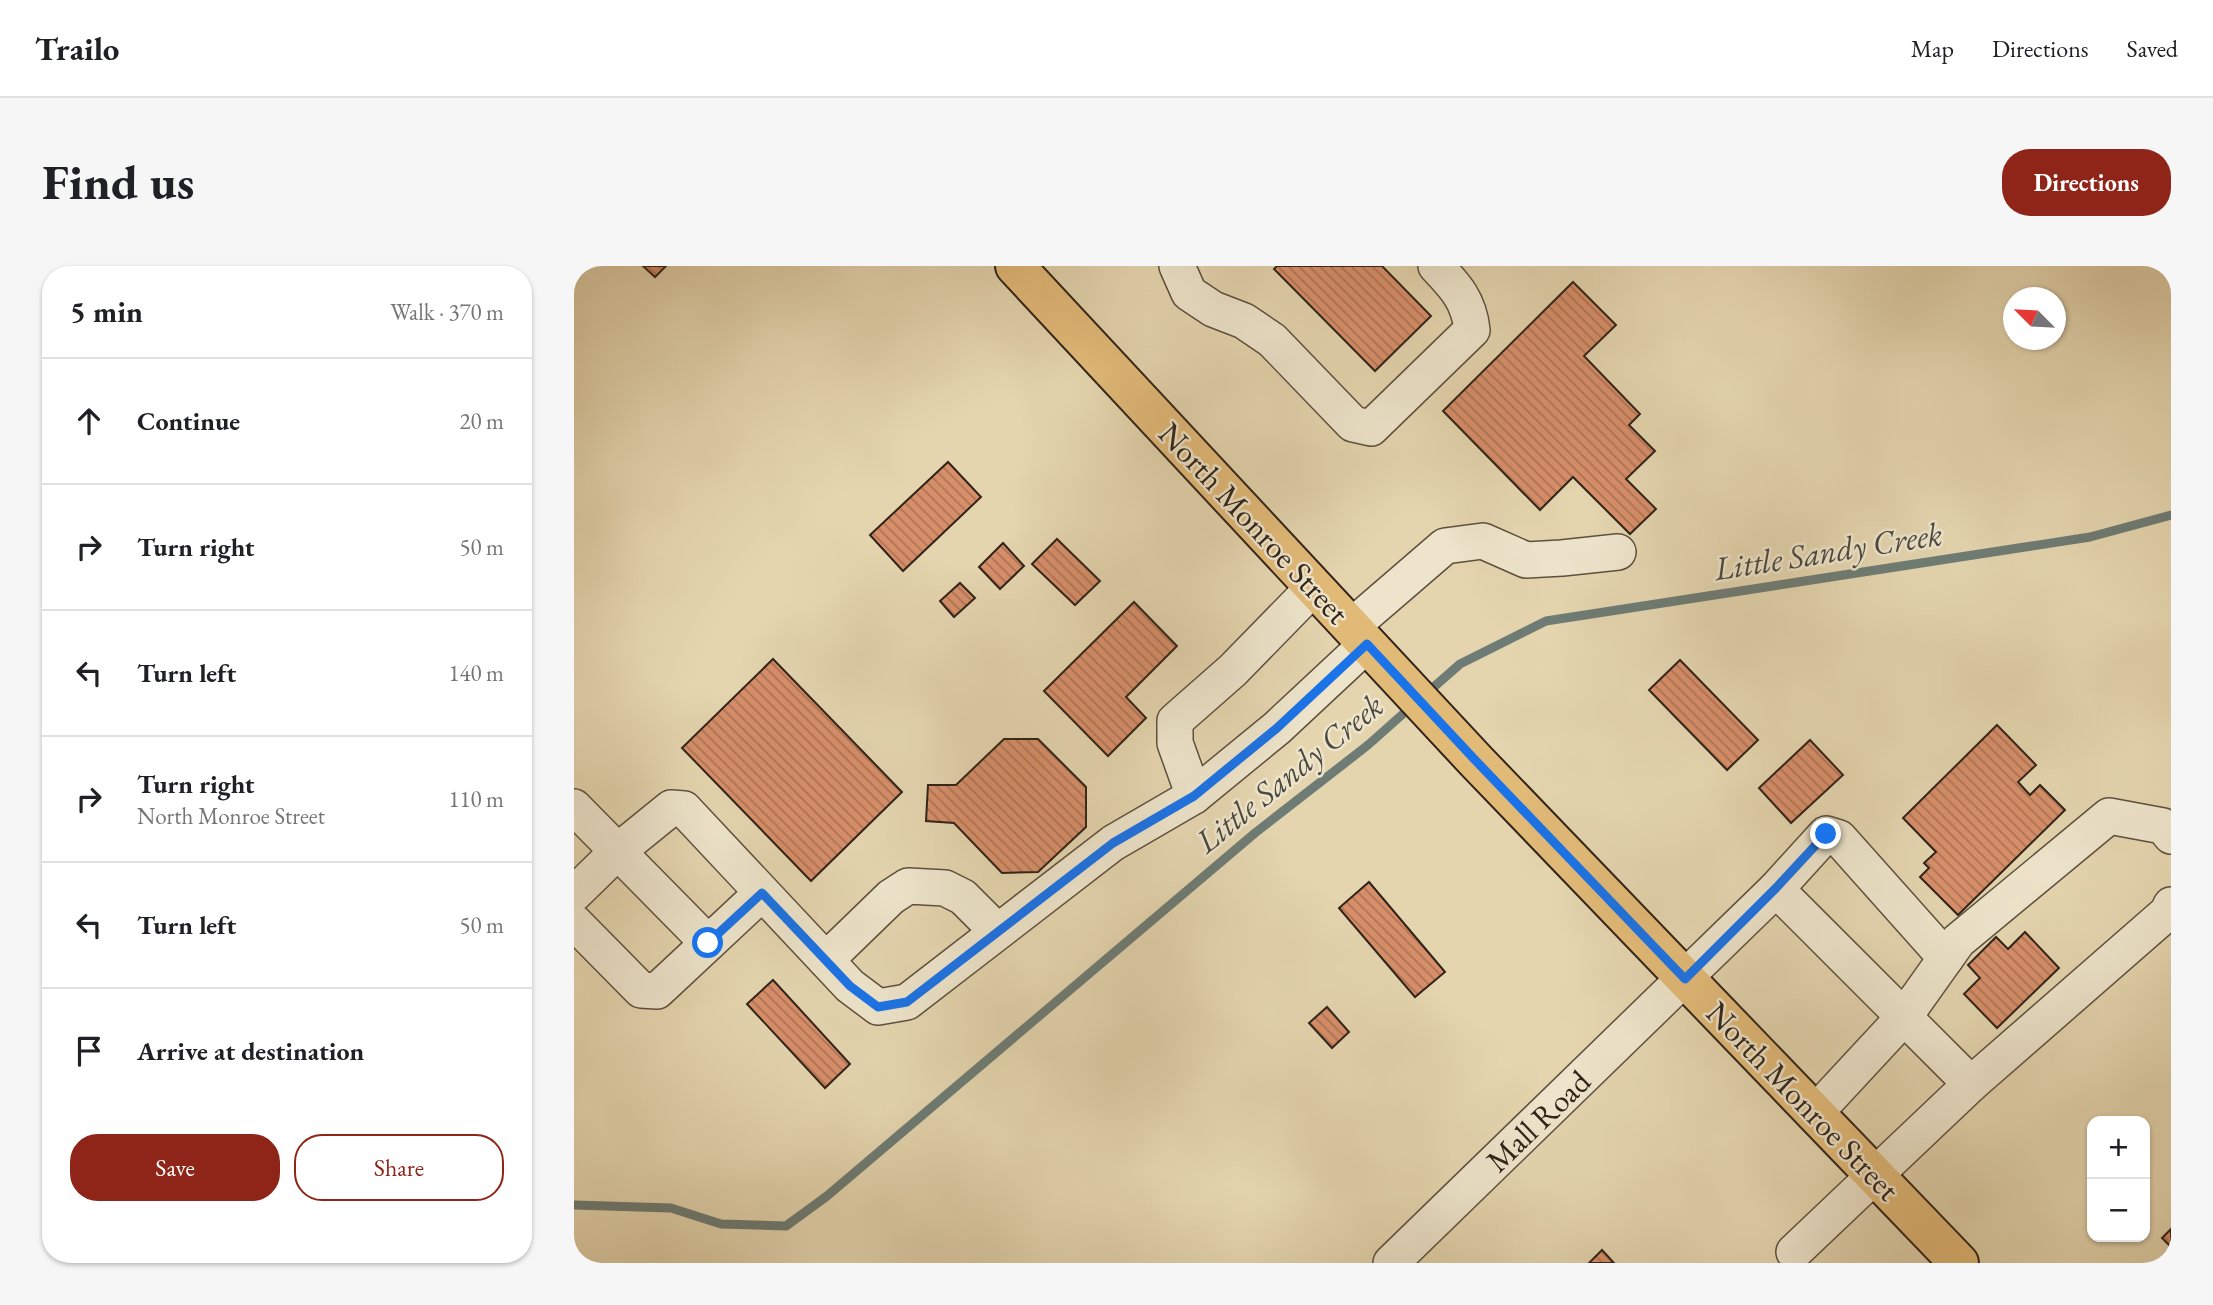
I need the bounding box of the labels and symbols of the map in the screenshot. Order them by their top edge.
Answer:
north arrow [2003,287,2066,350]
street label: North Monroe Street [1149,413,1359,633]
water label: Little Sandy Creek [1710,512,1945,590]
water label: Little Sandy Creek [1185,684,1392,863]
route end [1810,818,1841,849]
route start [692,927,723,958]
street label: North Monroe Street [1697,992,1909,1210]
street label: Mall Road [1477,1060,1600,1181]

